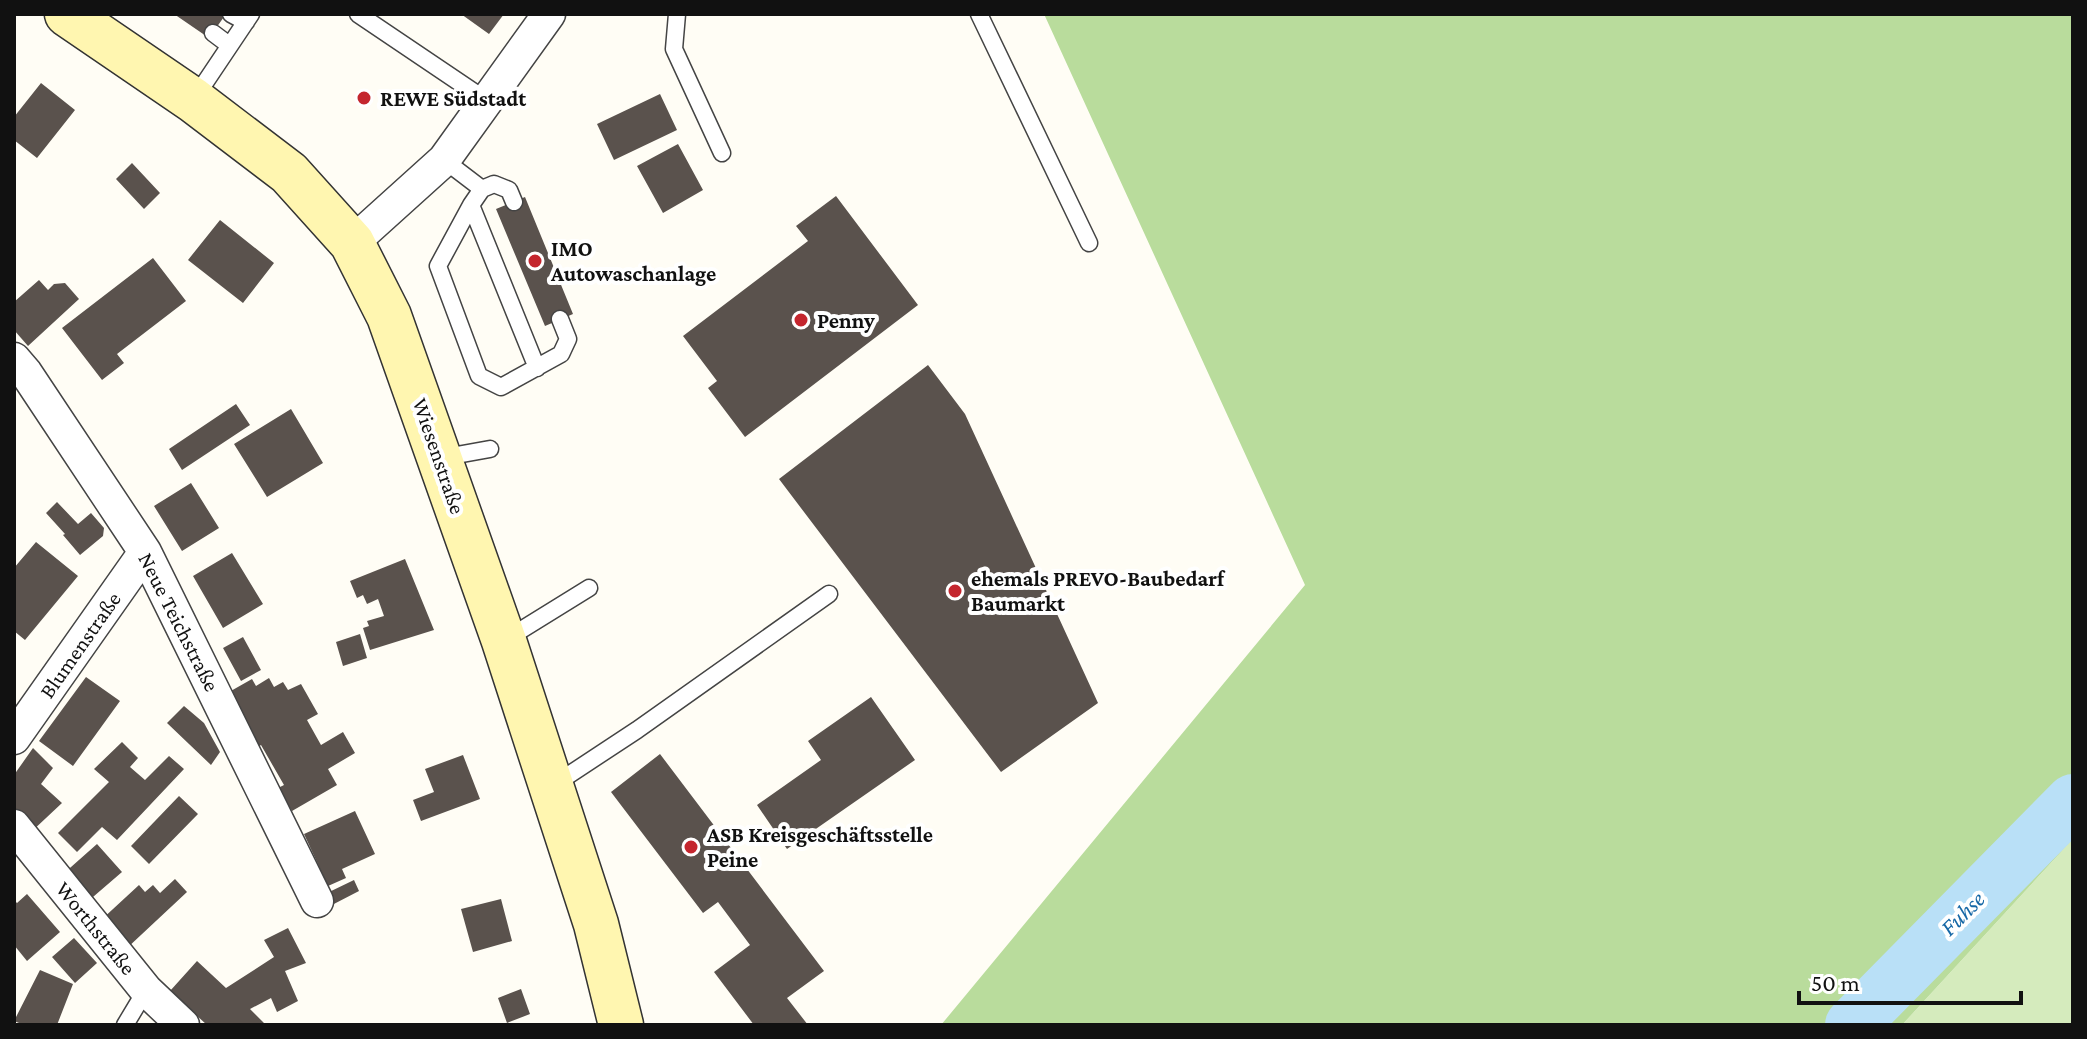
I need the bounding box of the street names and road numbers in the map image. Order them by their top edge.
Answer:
street label: Wiesenstraße [408,395,470,517]
street label: Neue Teichstraße [133,548,225,696]
street label: Blumenstraße [34,587,126,703]
street label: Worthstraße [51,876,141,980]

